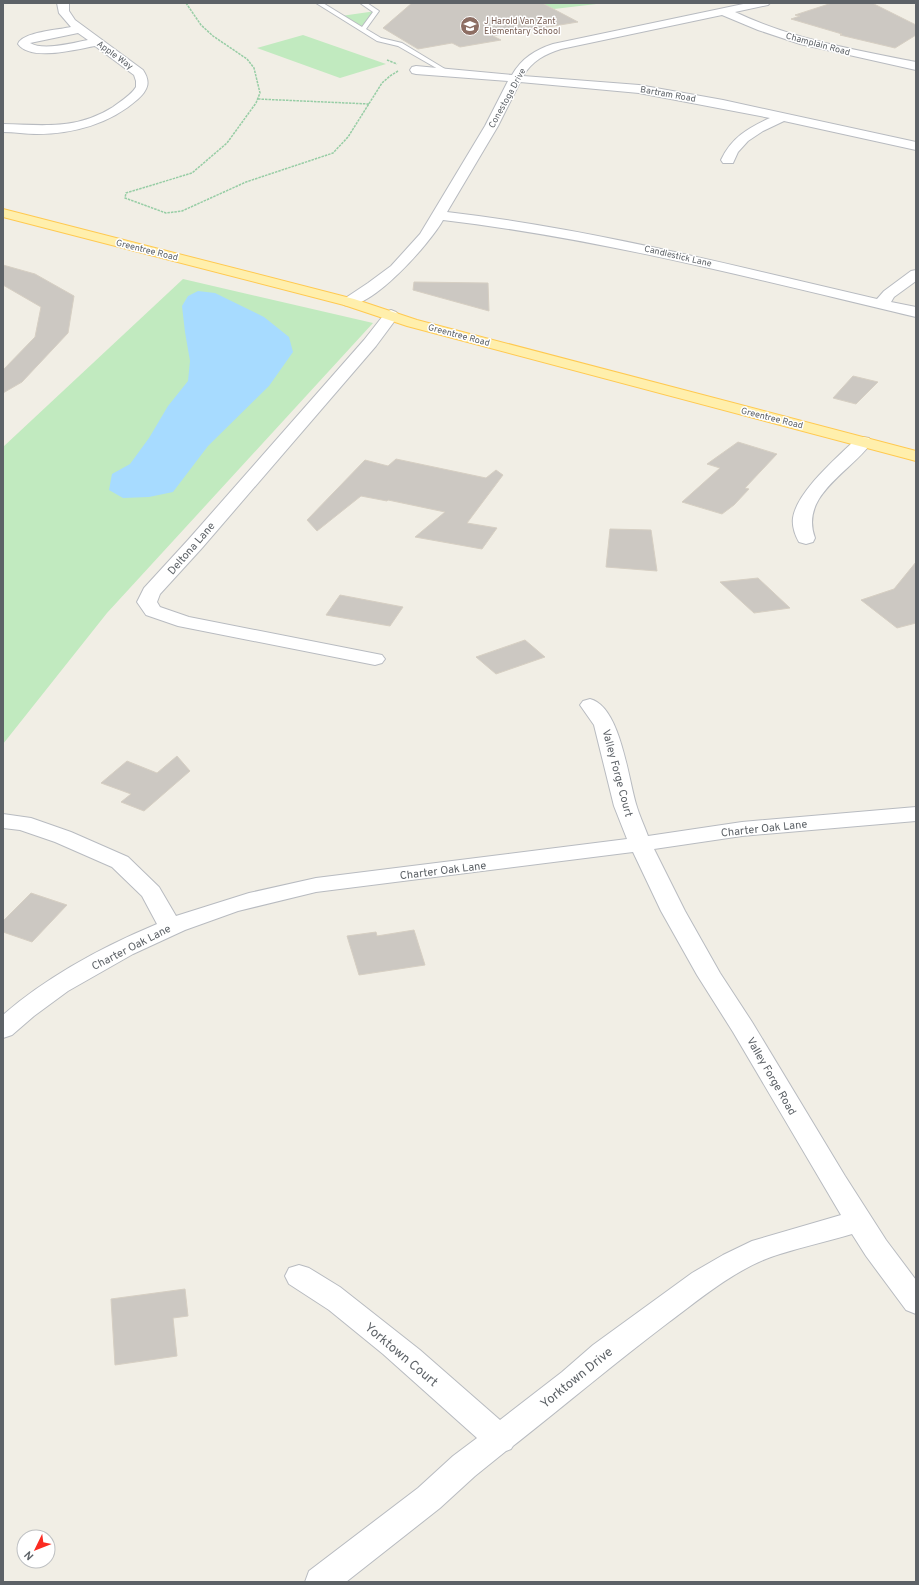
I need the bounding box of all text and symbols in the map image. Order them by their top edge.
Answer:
school or university icon: J Harold Van Zant Elementary School [459,15,481,37]
place label: J Harold Van Zant Elementary School [484,16,560,37]
street label: Champlain Road [785,31,851,58]
street label: Apple Way [94,39,135,72]
street label: Conestoga Drive [486,66,528,130]
street label: Bartram Road [639,84,697,105]
street label: Greentree Road [115,237,179,263]
street label: Candlestick Lane [643,243,713,270]
street label: Greentree Road [427,322,491,349]
street label: Greentree Road [740,405,804,431]
street label: Deltona Lane [165,519,219,578]
street label: Valley Forge Court [599,728,635,819]
street label: Charter Oak Lane [720,817,808,841]
street label: Charter Oak Lane [399,859,487,883]
street label: Charter Oak Lane [89,922,173,974]
street label: Valley Forge Road [743,1035,799,1118]
street label: Yorktown Court [361,1320,441,1391]
street label: Yorktown Drive [538,1345,617,1413]
north arrow [16,1529,56,1569]
text: N [22,1547,37,1563]

